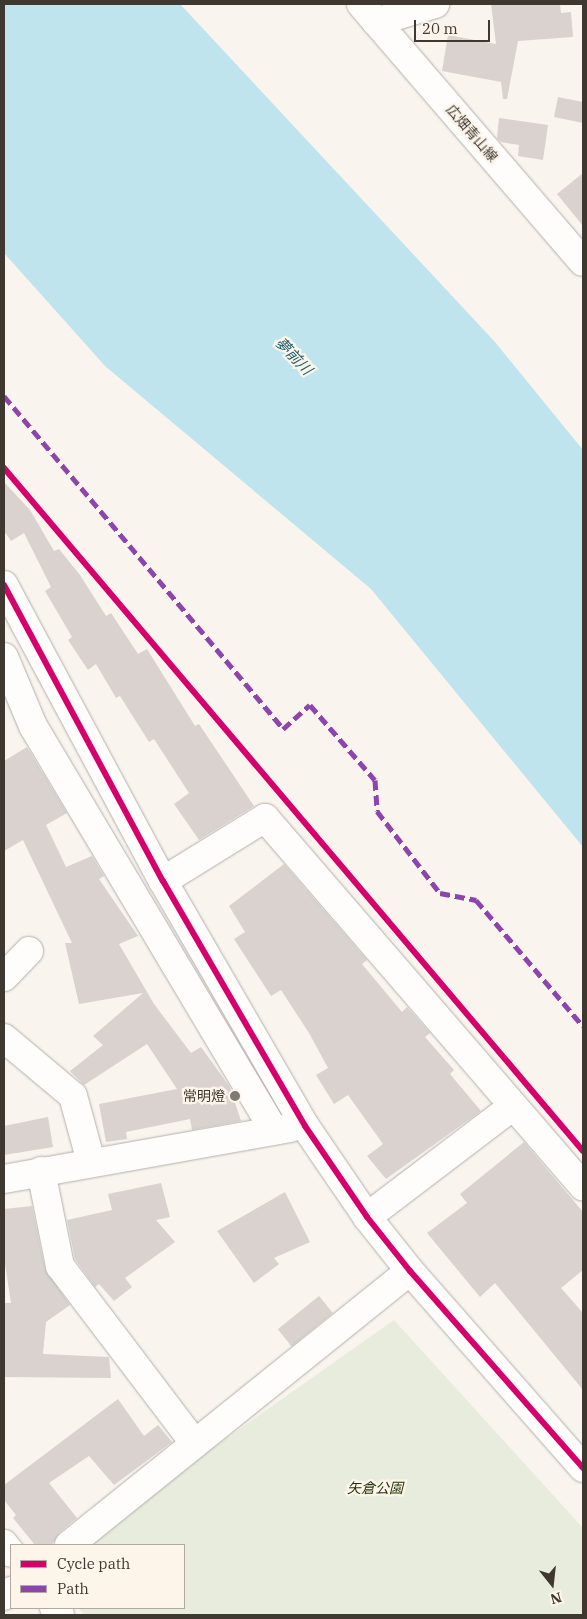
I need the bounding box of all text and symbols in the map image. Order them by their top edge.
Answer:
scale bar [417,10,493,42]
text: 20 m [422,19,458,38]
street label: 広畑青山線 [443,101,501,165]
water label: 夢前川 [272,334,316,378]
place label: 常明燈 [183,1088,225,1104]
marker: 常明燈 [229,1090,241,1102]
park label: 矢倉公園 [347,1480,403,1496]
legend [10,1544,185,1609]
text: Cycle path [57,1554,130,1573]
north arrow [527,1559,577,1609]
text: Path [57,1579,89,1598]
text: N [548,1588,564,1609]

